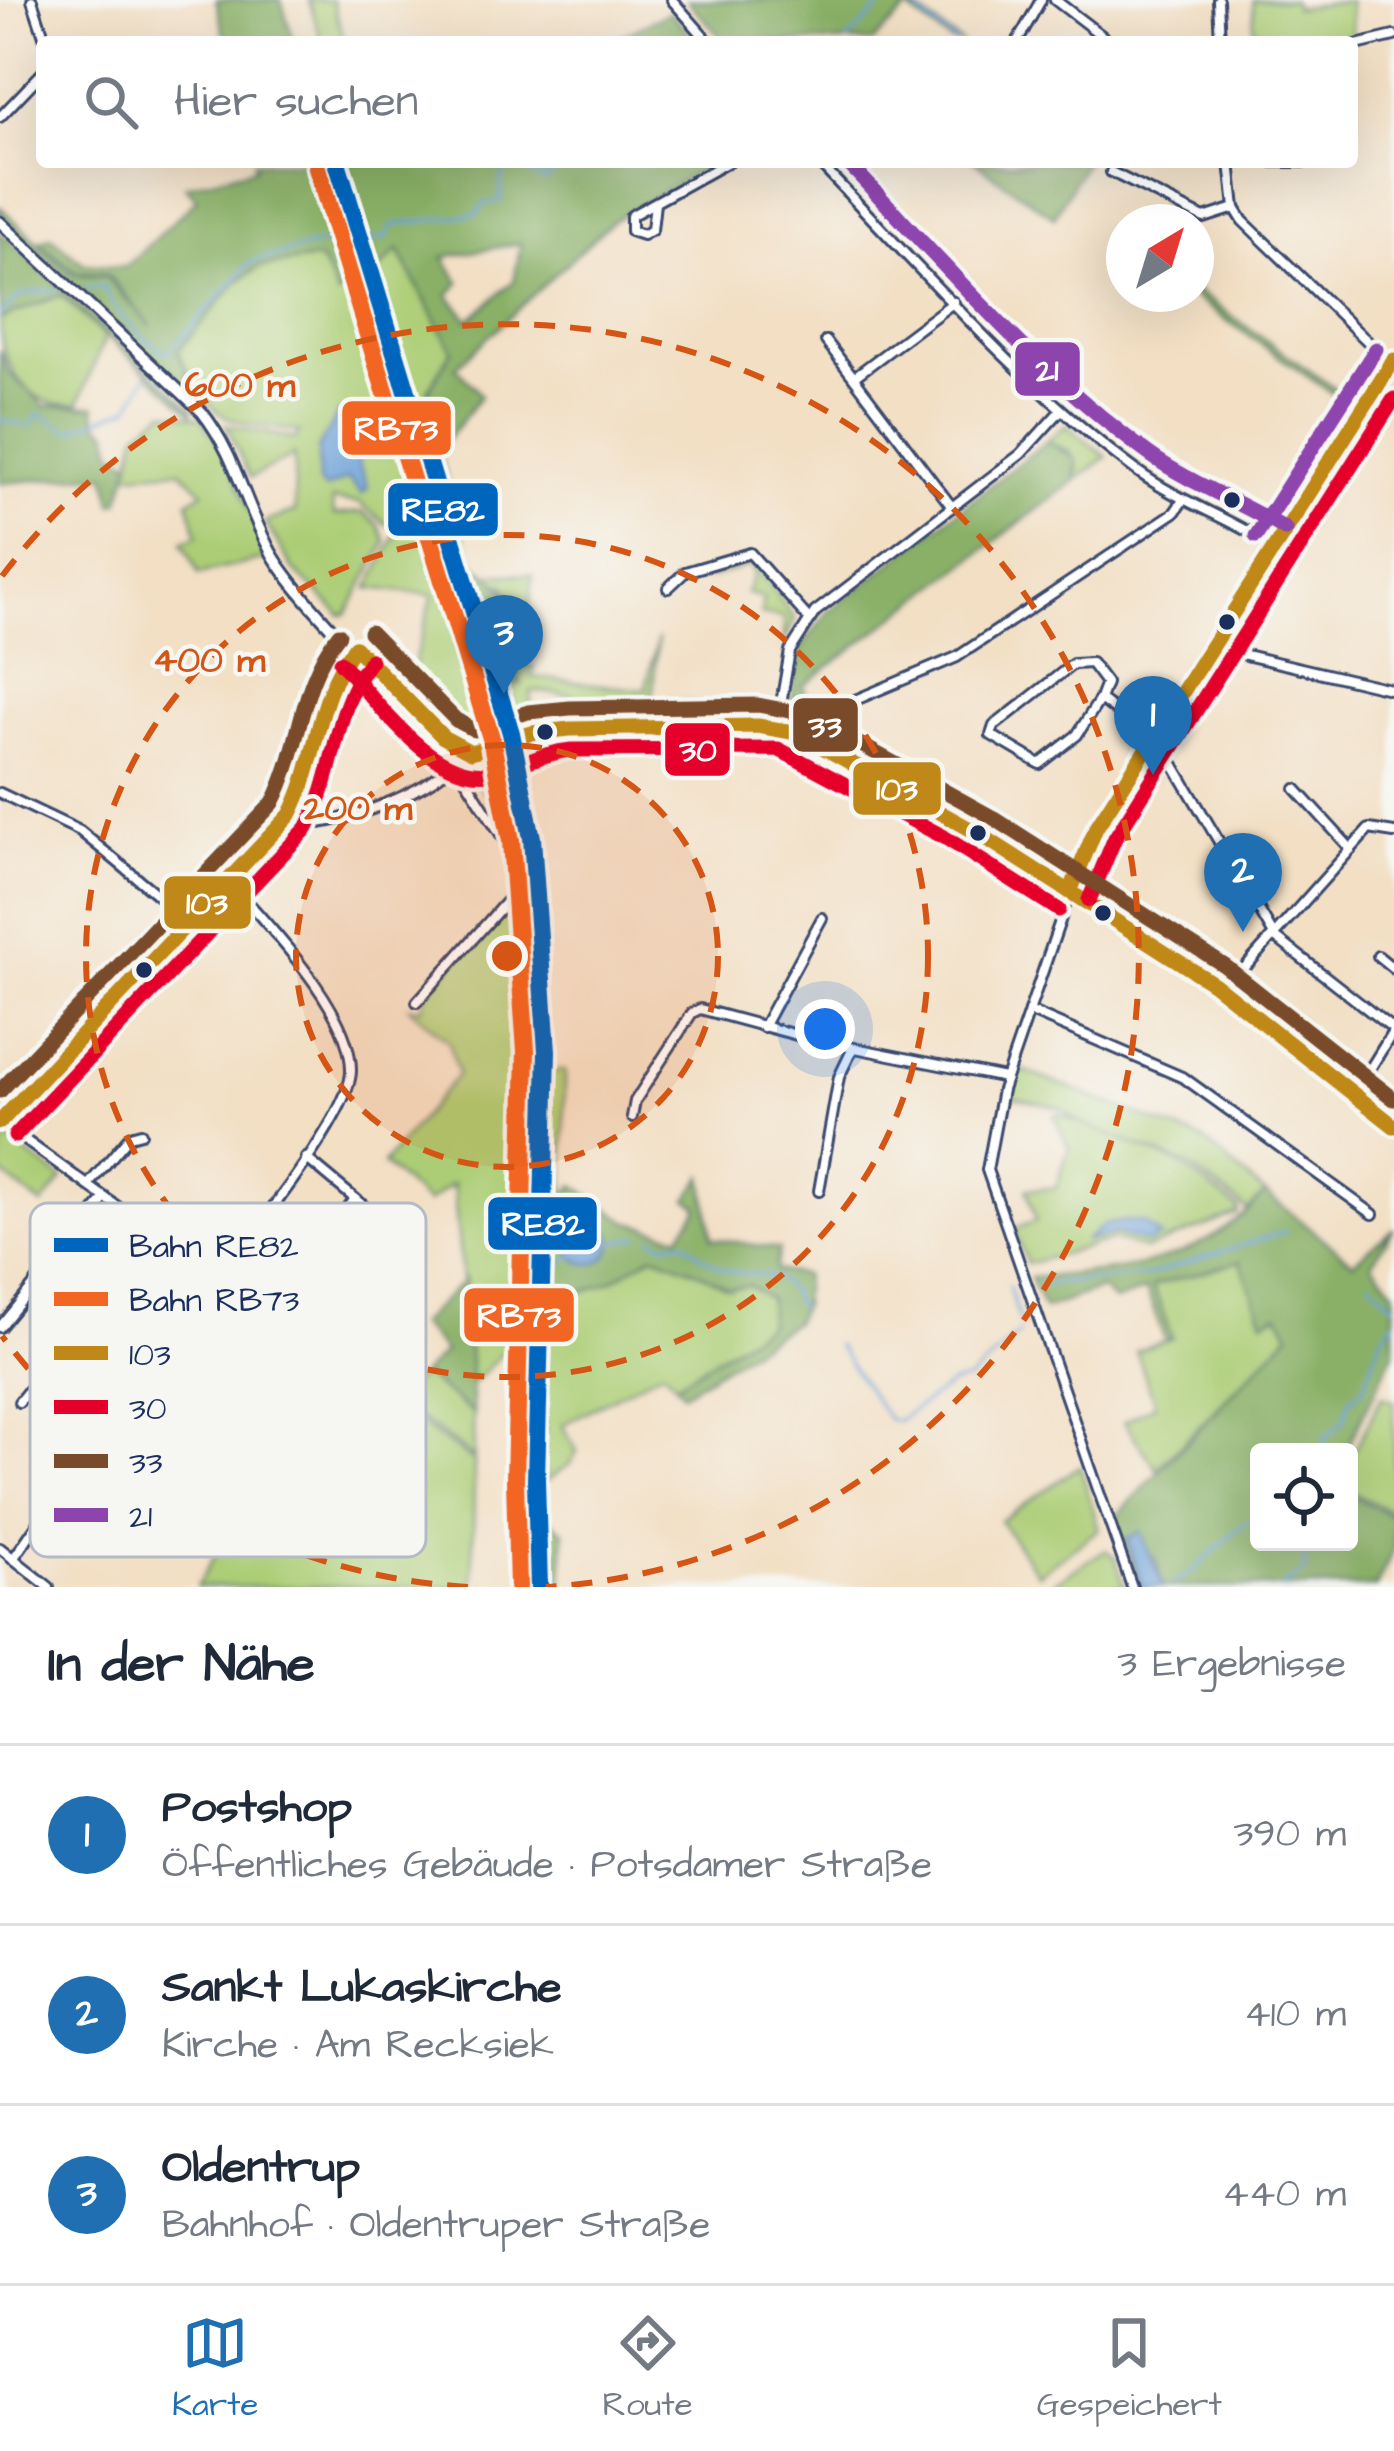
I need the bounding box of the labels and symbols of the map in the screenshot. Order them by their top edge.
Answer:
north arrow [1106,204,1214,312]
line badge: 21 [1013,340,1082,398]
text: 21 [1034,348,1059,394]
text: 600 m [185,360,296,411]
line badge: RB73 [340,399,453,457]
text: RB73 [354,407,438,453]
line badge: RE82 [386,481,500,538]
text: RE82 [401,488,485,534]
unlabelled marker [1221,489,1243,511]
pin: 3 [465,595,543,694]
unlabelled marker [1216,611,1238,633]
text: 400 m [153,635,266,686]
pin: 1 [1114,676,1192,775]
line badge: 33 [791,696,860,754]
text: 33 [807,704,842,750]
unlabelled marker [534,721,556,743]
line badge: 30 [663,721,732,778]
text: 30 [678,728,717,774]
line badge: 103 [851,760,943,817]
text: 103 [876,767,918,813]
text: 200 m [303,783,413,834]
unlabelled marker [967,822,989,844]
pin: 2 [1204,833,1282,932]
line badge: 103 [162,874,253,931]
text: 103 [186,881,228,927]
unlabelled marker [1092,902,1114,924]
centre of rings [486,935,528,977]
unlabelled marker [133,959,155,981]
your location [795,999,855,1059]
line badge: RE82 [486,1195,599,1252]
text: RE82 [501,1202,585,1248]
legend [30,1203,426,1557]
text: Bahn RE82 [129,1224,299,1270]
text: Bahn RB73 [129,1278,300,1324]
line badge: RB73 [462,1286,576,1344]
text: RB73 [477,1294,561,1340]
text: 103 [129,1332,171,1378]
text: 30 [129,1386,167,1432]
text: 33 [129,1440,163,1486]
text: 21 [129,1494,152,1540]

